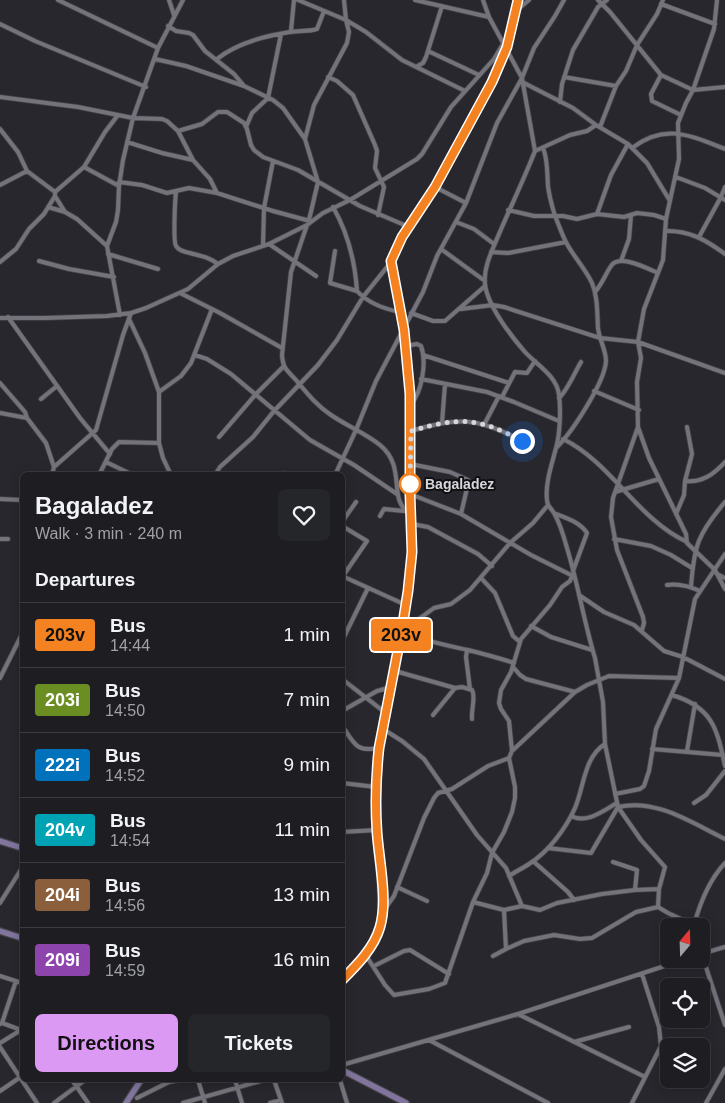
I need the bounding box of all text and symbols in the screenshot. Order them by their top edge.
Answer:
your location [510,429,535,454]
marker: Bagaladez [399,473,421,495]
place label: Bagaladez [425,476,494,492]
button: heart [278,489,330,541]
text: Bagaladez [35,492,154,519]
text: Walk · 3 min · 240 m [35,525,182,542]
text: Departures [35,569,135,590]
text: Bus [110,615,146,636]
line badge: 203v [366,619,436,651]
text: 1 min [284,624,330,645]
text: 203v [45,625,85,645]
text: 203v [381,625,421,645]
text: 14:44 [110,637,150,654]
text: Bus [105,680,141,701]
text: 7 min [284,689,330,710]
text: 203i [45,690,80,710]
text: 14:50 [105,702,145,719]
text: Bus [105,745,141,766]
text: 9 min [284,754,330,775]
text: 222i [45,755,80,775]
text: 14:52 [105,767,145,784]
text: Bus [110,810,146,831]
text: 11 min [274,819,330,840]
text: 204v [45,820,85,840]
text: 14:54 [110,832,150,849]
text: Bus [105,875,141,896]
text: 13 min [273,884,330,905]
text: 204i [45,885,80,905]
text: 14:56 [105,897,145,914]
north arrow [660,918,710,968]
map controls [660,918,710,1088]
text: Bus [105,940,141,961]
text: 16 min [273,949,330,970]
text: 209i [45,950,80,970]
text: 14:59 [105,962,145,979]
button: locate [660,978,710,1028]
button: Directions [35,1014,178,1072]
button: Tickets [188,1014,330,1072]
button: layers [660,1038,710,1088]

